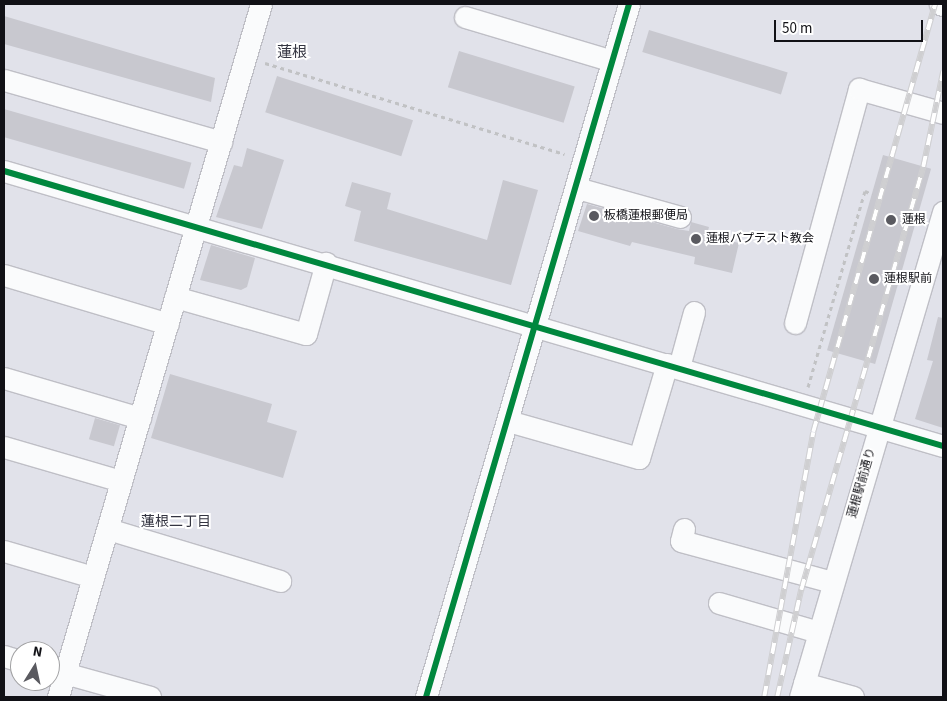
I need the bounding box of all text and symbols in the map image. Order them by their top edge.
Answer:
scale bar [777,10,926,42]
text: 50 m [782,18,812,39]
district label: 蓮根 [277,44,307,62]
place label: 板橋蓮根郵便局 [604,209,688,223]
marker: 板橋蓮根郵便局 [588,210,600,222]
marker: 蓮根 [884,213,898,227]
place label: 蓮根 [902,213,926,227]
place label: 蓮根バプテスト教会 [706,232,814,246]
marker: 蓮根バプテスト教会 [690,233,702,245]
place label: 蓮根駅前 [884,272,932,286]
marker: 蓮根駅前 [868,273,880,285]
street label: 蓮根駅前通り [845,446,879,520]
district label: 蓮根二丁目 [141,514,211,530]
north arrow [10,641,60,691]
text: N [31,642,44,663]

